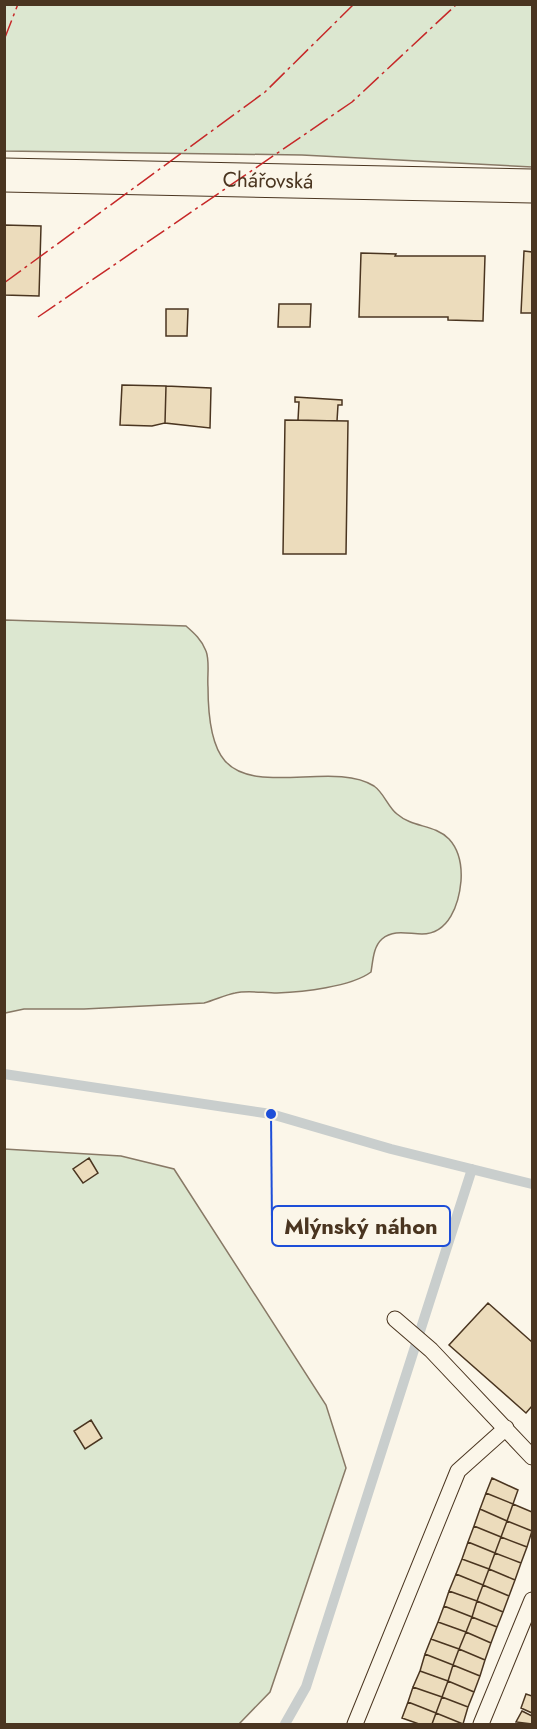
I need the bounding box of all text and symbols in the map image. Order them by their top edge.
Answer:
street label: Chářovská [222,165,314,196]
callout: Mlýnský náhon [272,1206,450,1246]
text: Mlýnský náhon [284,1210,438,1242]

